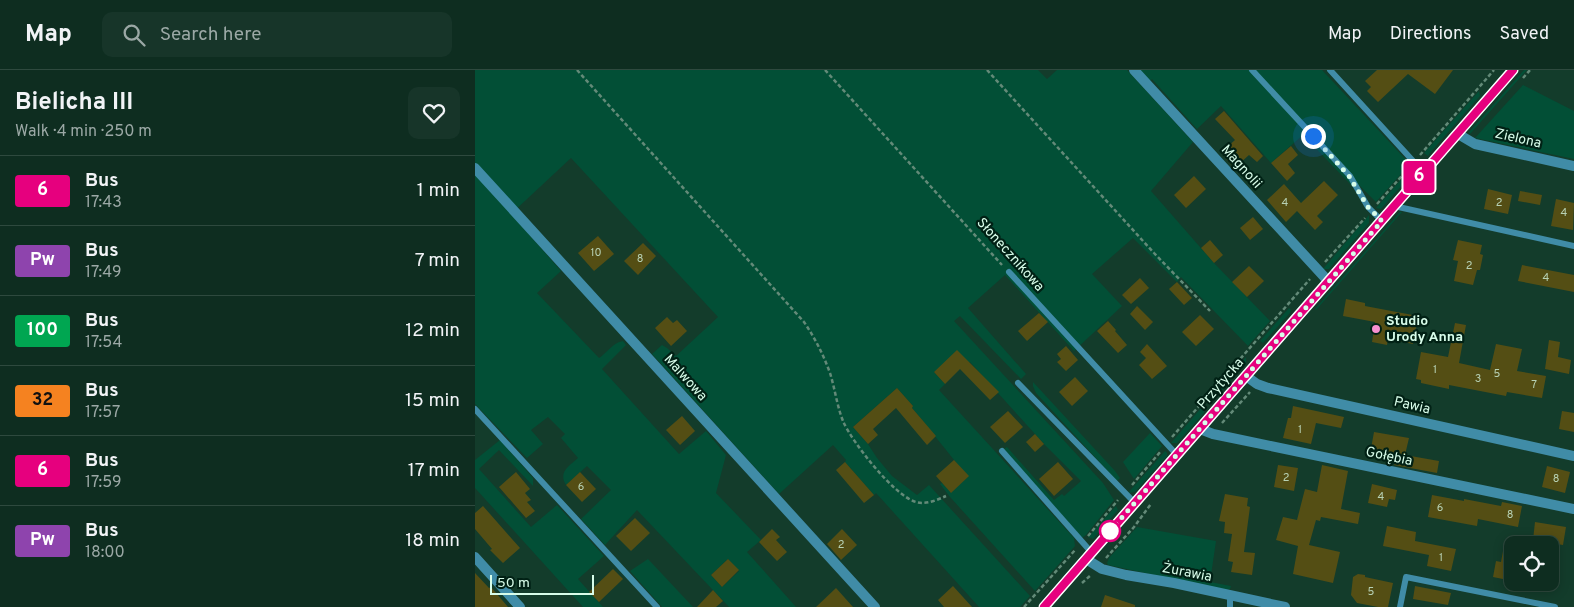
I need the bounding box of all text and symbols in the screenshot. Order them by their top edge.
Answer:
search box [102,12,452,57]
text: Map [25,20,72,50]
icon: search [120,21,148,49]
text: Search here [160,23,261,47]
text: Map [1328,23,1362,46]
text: Directions [1390,23,1472,46]
text: Saved [1500,23,1549,46]
button: heart [408,87,460,139]
text: Bielicha III [15,88,133,118]
text: Walk · 4 min · 250 m [15,122,152,142]
your location [1301,124,1326,149]
street label: Zielona [1493,125,1543,153]
street label: Magnolii [1217,142,1265,192]
line badge: 6 [1403,161,1435,193]
text: 6 [1413,165,1425,188]
text: Bus [85,169,119,193]
text: 6 [37,179,48,202]
text: 1 min [417,179,460,203]
text: 17:43 [85,193,122,213]
house number: 4 [1282,196,1289,210]
house number: 2 [1496,196,1502,210]
house number: 4 [1561,206,1568,220]
street label: Słonecznikowa [973,215,1047,295]
text: Bus [85,239,119,263]
house number: 10 [590,246,602,260]
text: Pw [30,249,55,272]
text: 7 min [415,249,460,273]
house number: 8 [637,252,643,266]
house number: 2 [1466,259,1472,273]
text: 17:49 [85,263,121,283]
house number: 4 [1543,271,1550,285]
text: Bus [85,309,119,333]
place label: Studio Urody Anna [1386,313,1463,346]
text: 100 [27,319,58,342]
text: 12 min [405,319,460,343]
marker: Studio Urody Anna [1370,323,1382,335]
text: 17:54 [85,333,122,353]
street label: Malwowa [660,351,710,405]
street label: Przytycka [1194,355,1248,413]
house number: 1 [1433,363,1437,377]
house number: 5 [1494,367,1501,381]
house number: 3 [1475,372,1481,386]
house number: 7 [1531,378,1537,392]
text: Bus [85,379,119,403]
text: 32 [32,389,53,412]
text: 15 min [405,389,460,413]
street label: Pawia [1392,394,1432,418]
text: 17:57 [85,403,120,423]
house number: 1 [1298,423,1302,437]
street label: Gołębia [1364,444,1414,470]
text: Bus [85,449,119,473]
text: 6 [37,459,48,482]
text: 17 min [408,459,460,483]
house number: 2 [1283,471,1289,485]
house number: 8 [1553,472,1559,486]
text: 17:59 [85,473,122,493]
house number: 6 [578,480,584,494]
house number: 4 [1378,490,1385,504]
house number: 6 [1437,501,1443,515]
house number: 8 [1507,508,1513,522]
text: Bus [85,519,119,543]
unlabelled marker [1099,520,1121,542]
text: Pw [30,529,55,552]
text: 18 min [405,529,460,553]
map controls [1504,536,1559,591]
button: locate [1504,536,1559,591]
house number: 2 [838,538,844,552]
text: 18:00 [85,543,125,563]
house number: 1 [1439,551,1443,565]
street label: Żurawia [1161,559,1214,586]
scale bar [490,572,594,595]
text: 50 m [497,575,530,592]
house number: 5 [1368,585,1375,599]

